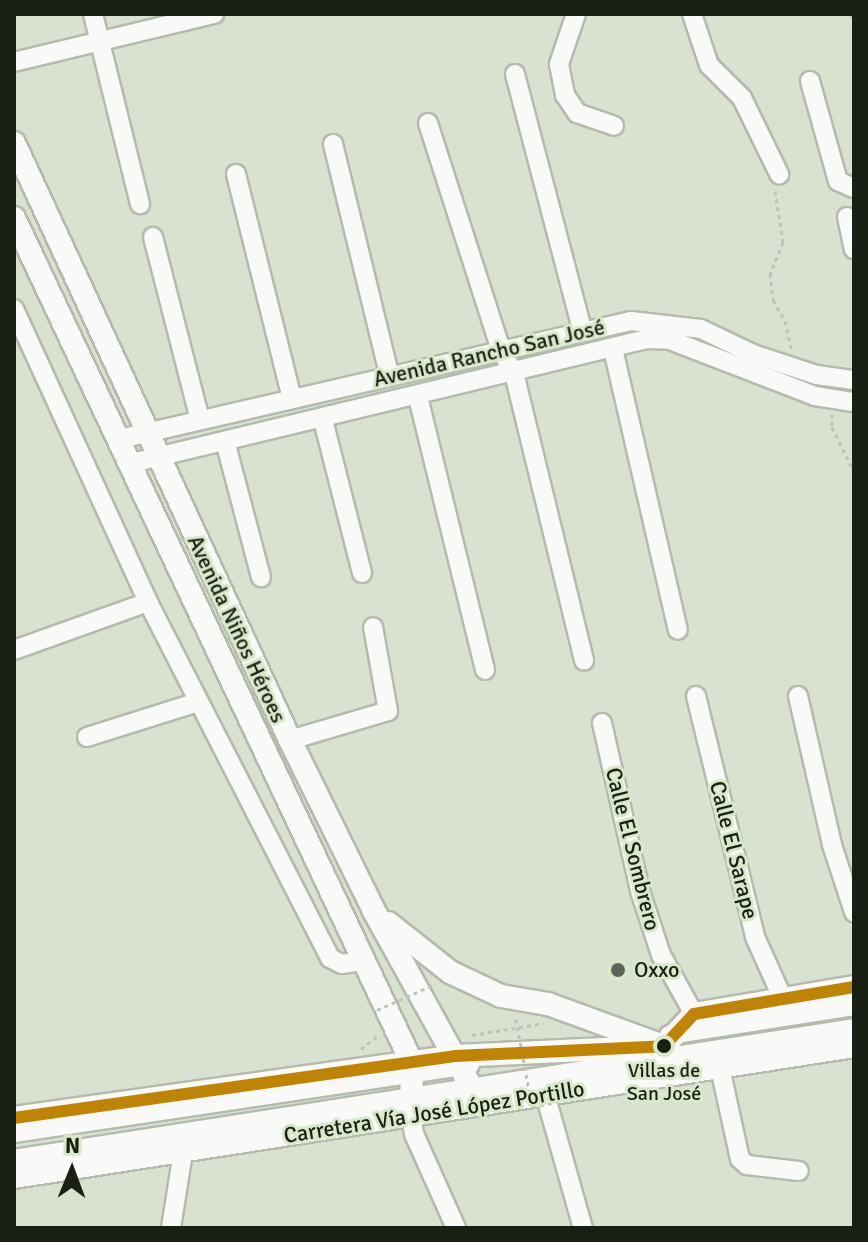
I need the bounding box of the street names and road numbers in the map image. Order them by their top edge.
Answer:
street label: Avenida Rancho San José [371,314,607,392]
street label: Avenida Niños Héroes [182,531,292,727]
street label: Calle El Sombrero [600,765,666,933]
street label: Calle El Sarape [704,778,764,922]
street label: Carretera Vía José López Portillo [282,1075,586,1149]

